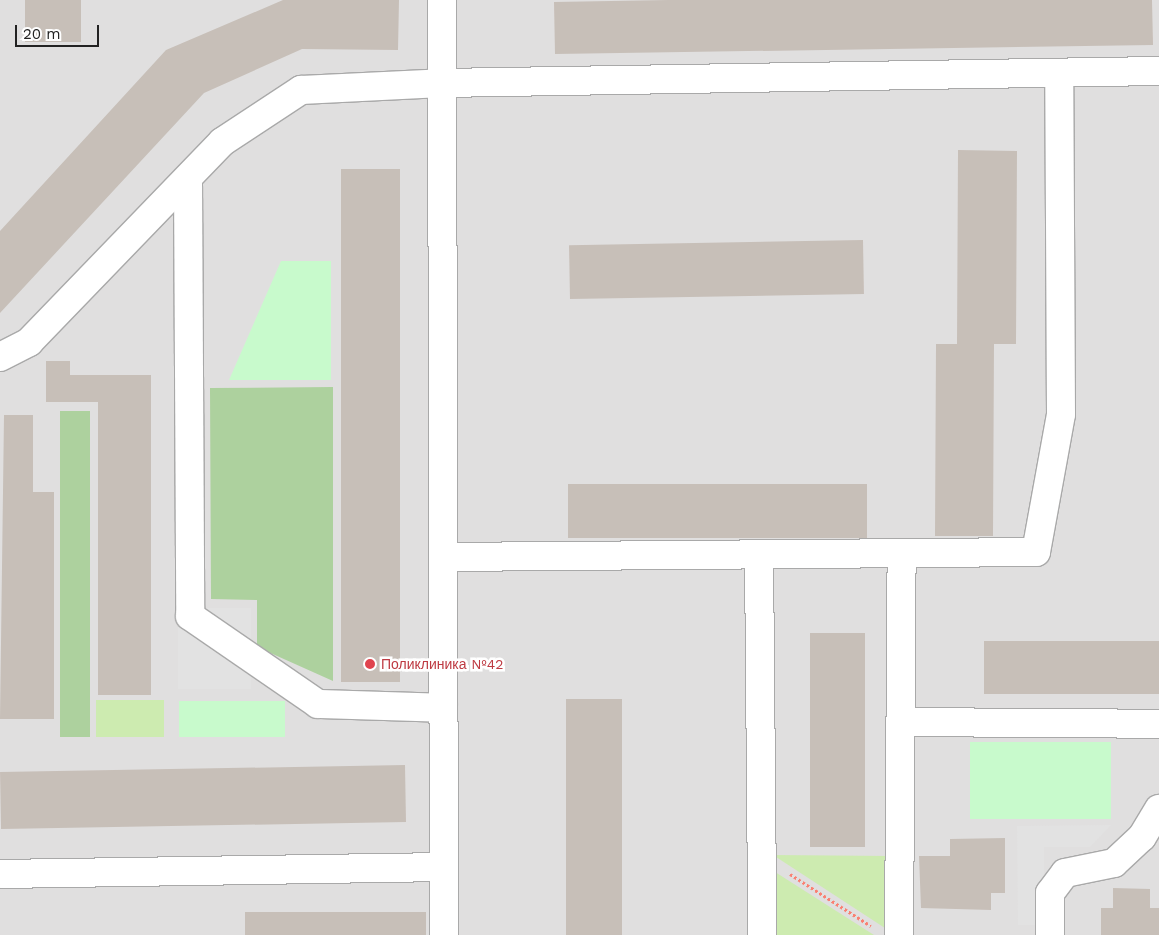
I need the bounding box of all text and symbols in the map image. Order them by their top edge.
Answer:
scale bar [18,15,101,47]
text: 20 m [23,25,61,43]
place label: Поликлиника №42 [381,656,503,672]
marker: Поликлиника №42 [363,657,377,671]

